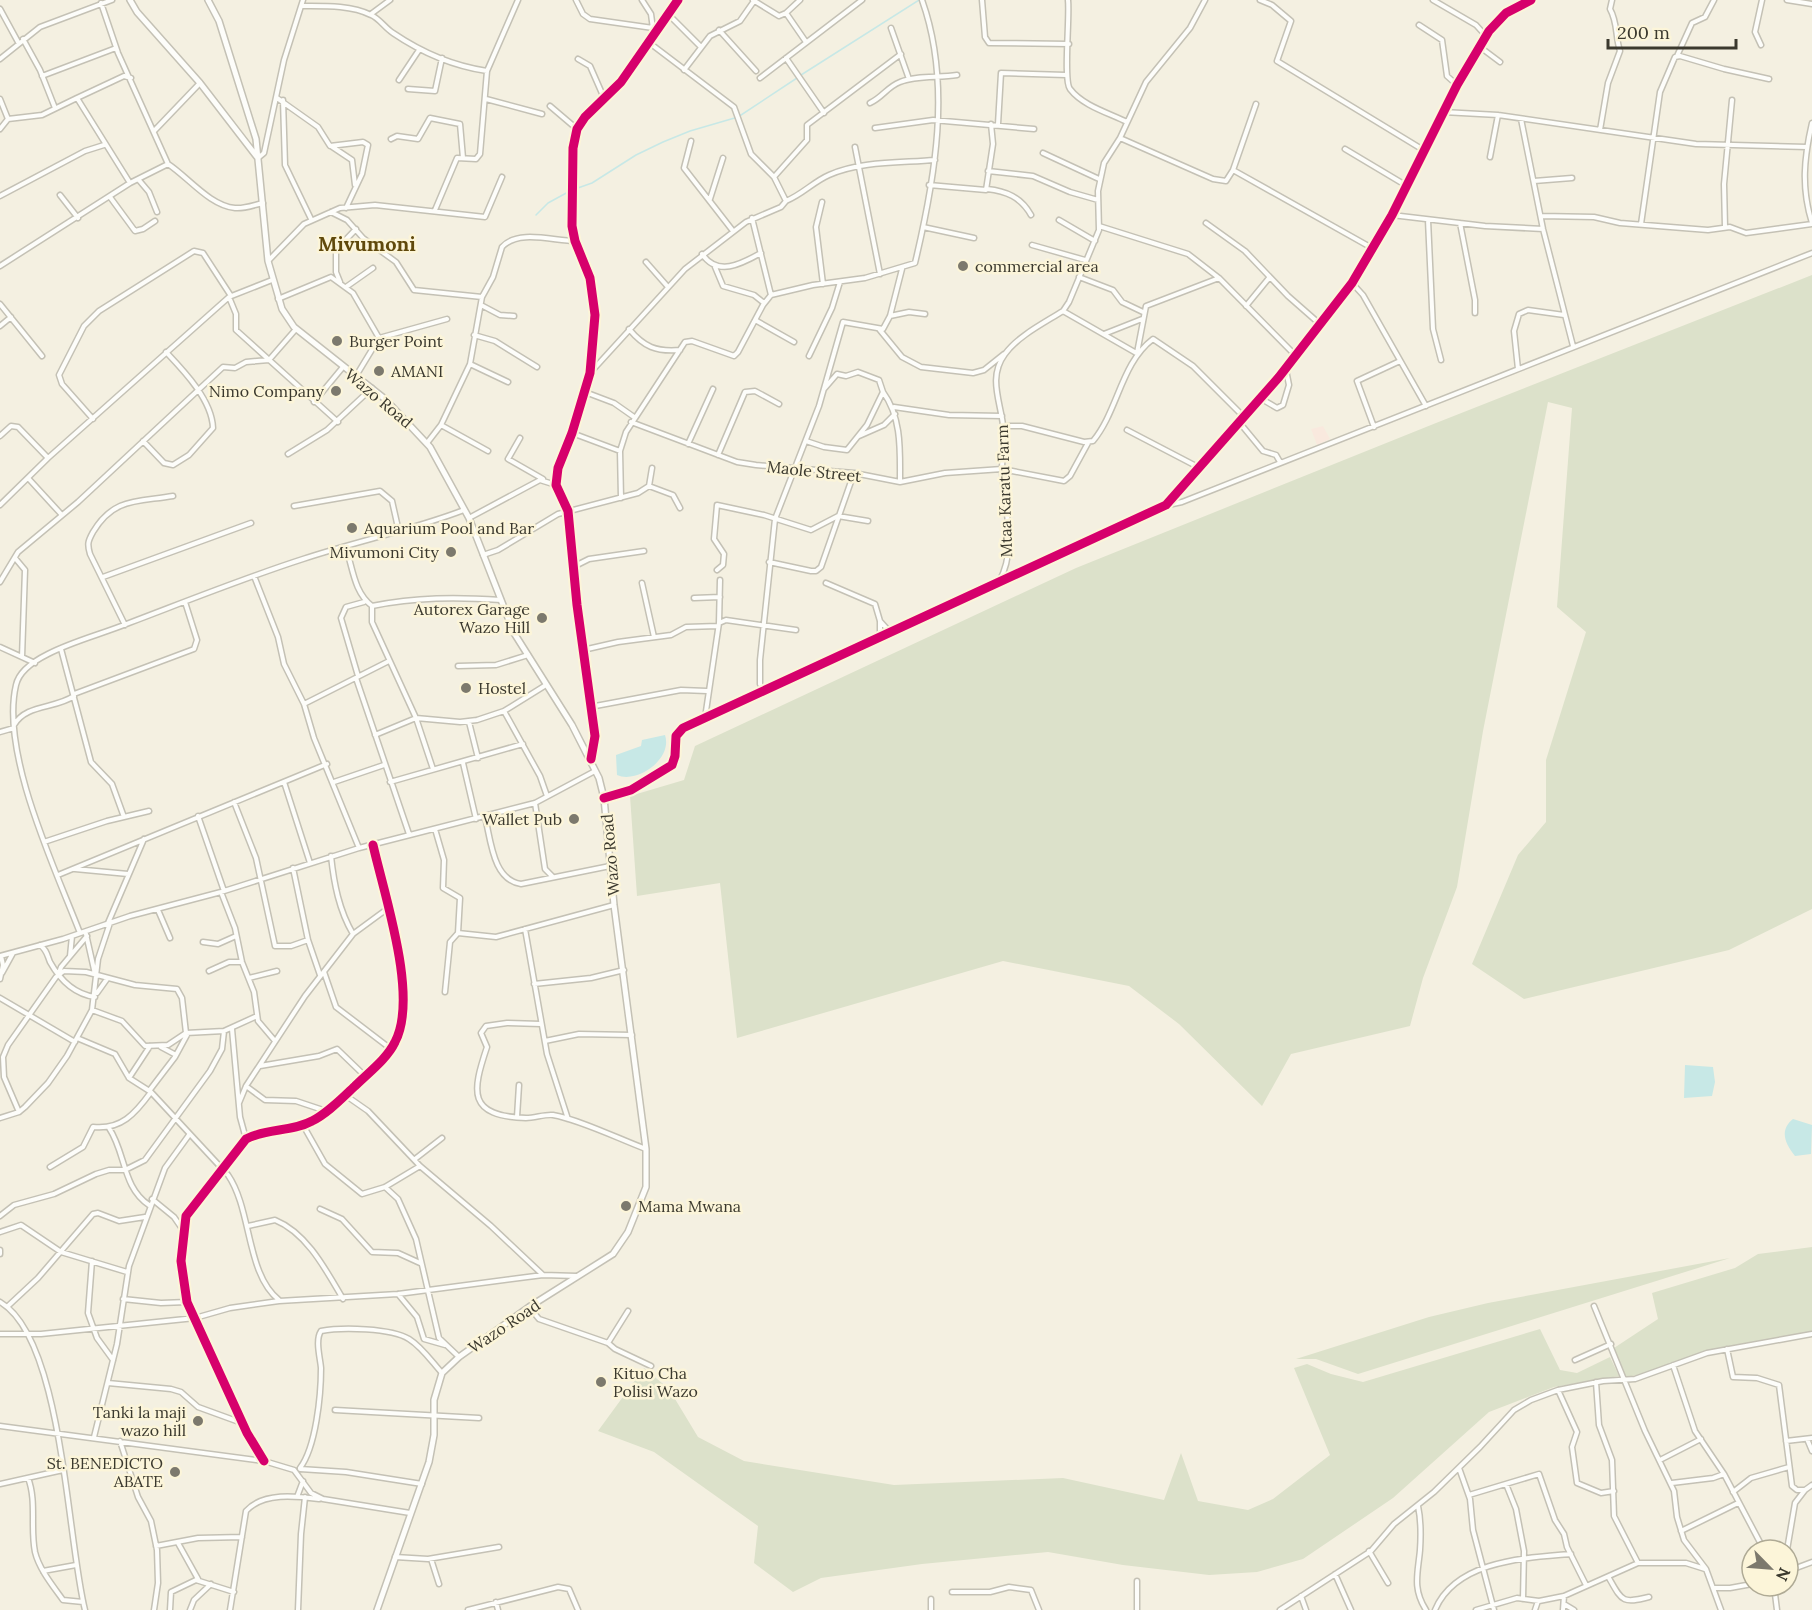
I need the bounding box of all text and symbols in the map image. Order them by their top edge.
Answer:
scale bar [1608,12,1736,50]
text: 200 m [1617,21,1670,44]
district label: Mivumoni [318,231,416,256]
place label: commercial area [975,256,1099,276]
marker: commercial area [956,259,970,273]
place label: Burger Point [349,331,444,351]
marker: Burger Point [330,334,344,348]
place label: AMANI [390,361,443,381]
street label: Wazo Road [341,364,417,432]
marker: AMANI [372,364,386,378]
place label: Nimo Company [209,381,325,401]
marker: Nimo Company [329,384,343,398]
street label: Mtaa Karatu Farm [992,424,1016,558]
street label: Maole Street [766,456,863,486]
place label: Aquarium Pool and Bar [363,518,534,538]
marker: Aquarium Pool and Bar [345,521,359,535]
place label: Mivumoni City [329,542,440,562]
marker: Mivumoni City [444,545,458,559]
place label: Autorex Garage Wazo Hill [413,599,530,637]
marker: Autorex Garage Wazo Hill [535,611,549,625]
place label: Hostel [478,678,526,698]
marker: Hostel [459,681,473,695]
place label: Wallet Pub [482,809,562,829]
marker: Wallet Pub [567,812,581,826]
street label: Wazo Road [596,813,624,897]
place label: Mama Mwana [638,1196,741,1216]
marker: Mama Mwana [619,1199,633,1213]
street label: Wazo Road [464,1294,544,1357]
place label: Kituo Cha Polisi Wazo [613,1363,698,1401]
marker: Kituo Cha Polisi Wazo [594,1375,608,1389]
place label: Tanki la maji wazo hill [93,1402,186,1440]
marker: Tanki la maji wazo hill [191,1414,205,1428]
place label: St. BENEDICTO ABATE [47,1453,163,1491]
marker: St. BENEDICTO ABATE [168,1465,182,1479]
north arrow [1740,1538,1800,1598]
text: N [1772,1565,1795,1584]

